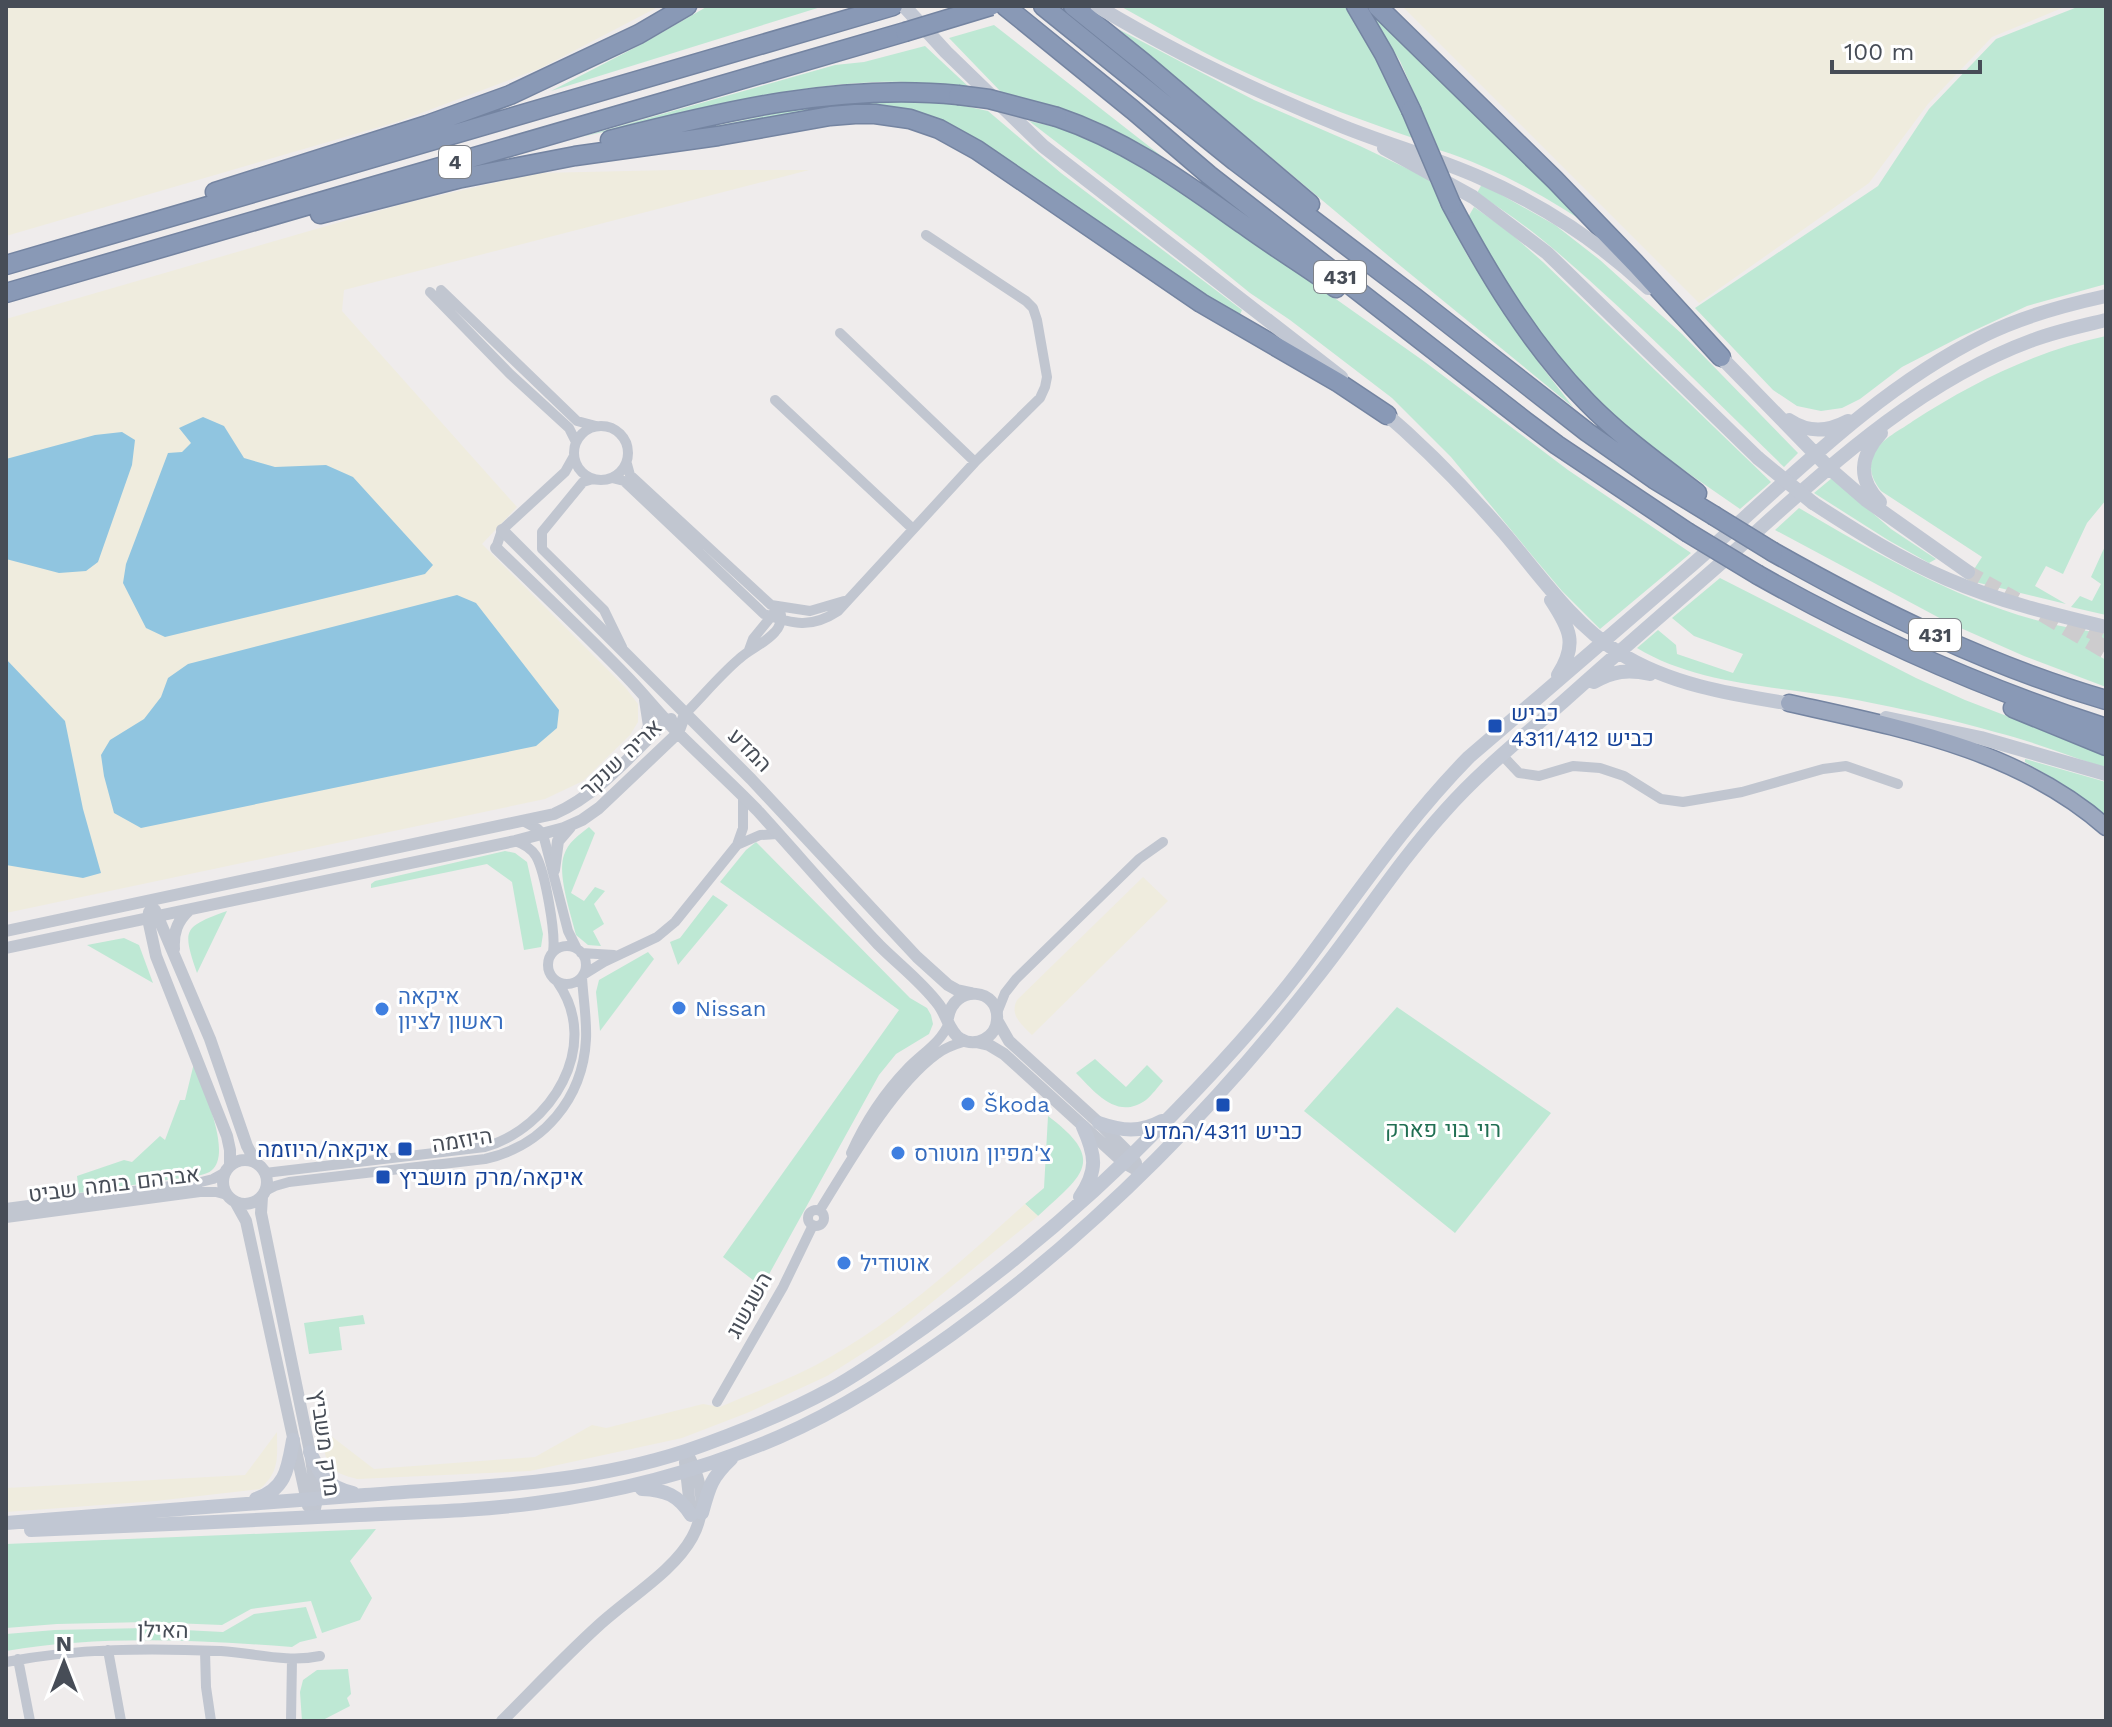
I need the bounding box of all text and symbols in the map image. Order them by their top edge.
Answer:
scale bar [1832,24,1980,74]
text: 100 m [1844,38,1914,66]
road number: 4 [439,146,471,178]
road number: 431 [1314,261,1366,293]
road number: 431 [1909,619,1961,651]
place label: כביש 4311/כביש 412 [1511,701,1654,751]
street label: אריה שנקר [575,714,667,802]
marker: כביש 4311/כביש 412 [1486,717,1504,735]
street label: המדע [723,723,777,777]
place label: איקאה ראשון לציון [398,984,503,1034]
place label: Nissan [695,996,766,1021]
marker: Nissan [670,999,688,1017]
marker: איקאה ראשון לציון [373,1000,391,1018]
place label: Škoda [984,1092,1050,1117]
marker: Škoda [959,1095,977,1113]
marker: כביש 4311/המדע [1214,1096,1232,1114]
park label: רוי בוי פארק [1385,1117,1501,1142]
place label: כביש 4311/המדע [1143,1119,1303,1144]
street label: היוזמה [430,1123,494,1157]
place label: איקאה/היוזמה [257,1137,389,1162]
marker: איקאה/היוזמה [396,1140,414,1158]
place label: צ'מפיון מוטורס [914,1141,1051,1166]
marker: צ'מפיון מוטורס [889,1144,907,1162]
street label: אברהם בומה שביט [27,1161,201,1207]
place label: איקאה/מרק מושביץ [399,1165,584,1190]
marker: איקאה/מרק מושביץ [374,1168,392,1186]
place label: אוטודיל [860,1251,930,1276]
marker: אוטודיל [835,1254,853,1272]
street label: השגשוג [721,1268,777,1342]
street label: מרק משביץ [305,1388,345,1498]
street label: האילן [137,1617,189,1643]
north arrow [24,1623,104,1703]
text: N [56,1631,72,1656]

